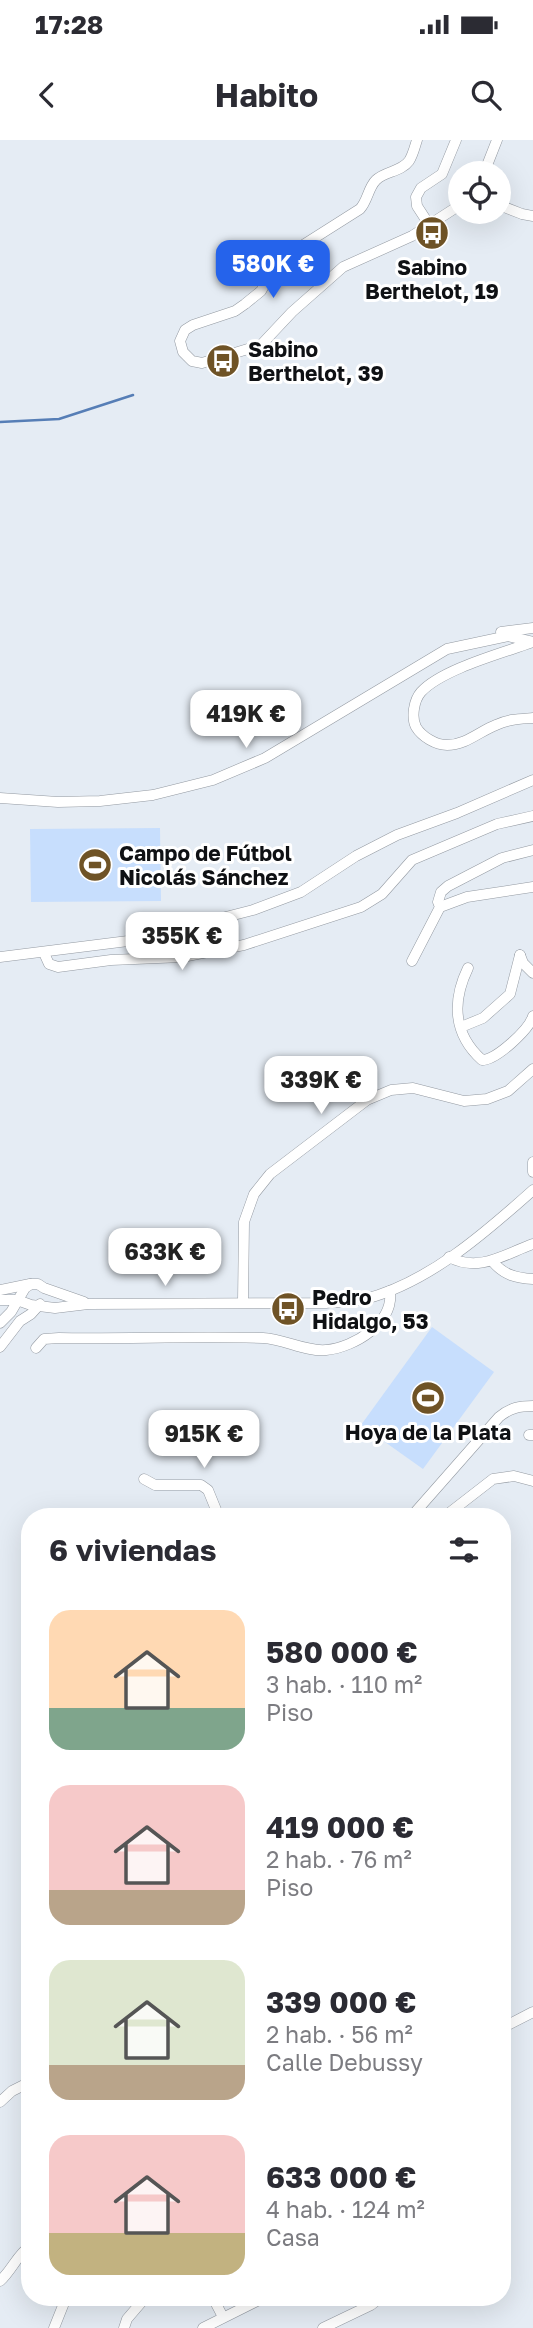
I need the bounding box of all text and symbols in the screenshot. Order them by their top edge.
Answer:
text: 17:28 [35,9,103,40]
icon: back [28,76,66,114]
text: Habito [215,76,318,114]
icon: search [467,76,505,114]
map controls [448,161,511,224]
button: locate [448,161,511,224]
bus stop icon: Sabino Berthelot, 19 [413,214,451,252]
pin: 580K € [216,240,330,300]
text: 580K € [232,249,314,277]
place label: Sabino Berthelot, 19 [365,254,499,304]
place label: Sabino Berthelot, 39 [248,336,384,386]
bus stop icon: Sabino Berthelot, 39 [204,342,242,380]
pin: 419K € [189,690,303,750]
text: 419K € [206,699,286,727]
place label: Campo de Fútbol Nicolás Sánchez [119,840,292,890]
sports icon: Campo de Fútbol Nicolás Sánchez [76,846,114,884]
pin: 355K € [125,912,239,972]
text: 355K € [142,921,222,949]
pin: 339K € [264,1056,378,1116]
text: 339K € [280,1065,362,1093]
pin: 633K € [108,1228,222,1288]
text: 633K € [124,1237,206,1265]
place label: Pedro Hidalgo, 53 [312,1284,429,1334]
bus stop icon: Pedro Hidalgo, 53 [269,1290,307,1328]
sports icon: Hoya de la Plata [409,1379,447,1417]
pin: 915K € [147,1410,261,1470]
text: 915K € [164,1419,244,1447]
place label: Hoya de la Plata [345,1419,511,1445]
icon: filters [445,1531,483,1569]
text: 6 viviendas [49,1532,217,1568]
text: 580 000 € [266,1634,418,1670]
icon: home [105,1638,189,1722]
text: 3 hab. · 110 m² [266,1670,422,1698]
text: Piso [266,1698,313,1726]
text: 419 000 € [266,1809,414,1845]
icon: home [105,1813,189,1897]
text: 2 hab. · 76 m² [266,1845,412,1873]
text: Piso [266,1873,313,1901]
text: 339 000 € [266,1984,416,2020]
icon: home [105,1988,189,2072]
text: 2 hab. · 56 m² [266,2020,413,2048]
text: Calle Debussy [266,2048,423,2076]
text: 633 000 € [266,2159,416,2195]
icon: home [105,2163,189,2247]
text: 4 hab. · 124 m² [266,2195,425,2223]
text: Casa [266,2223,320,2251]

